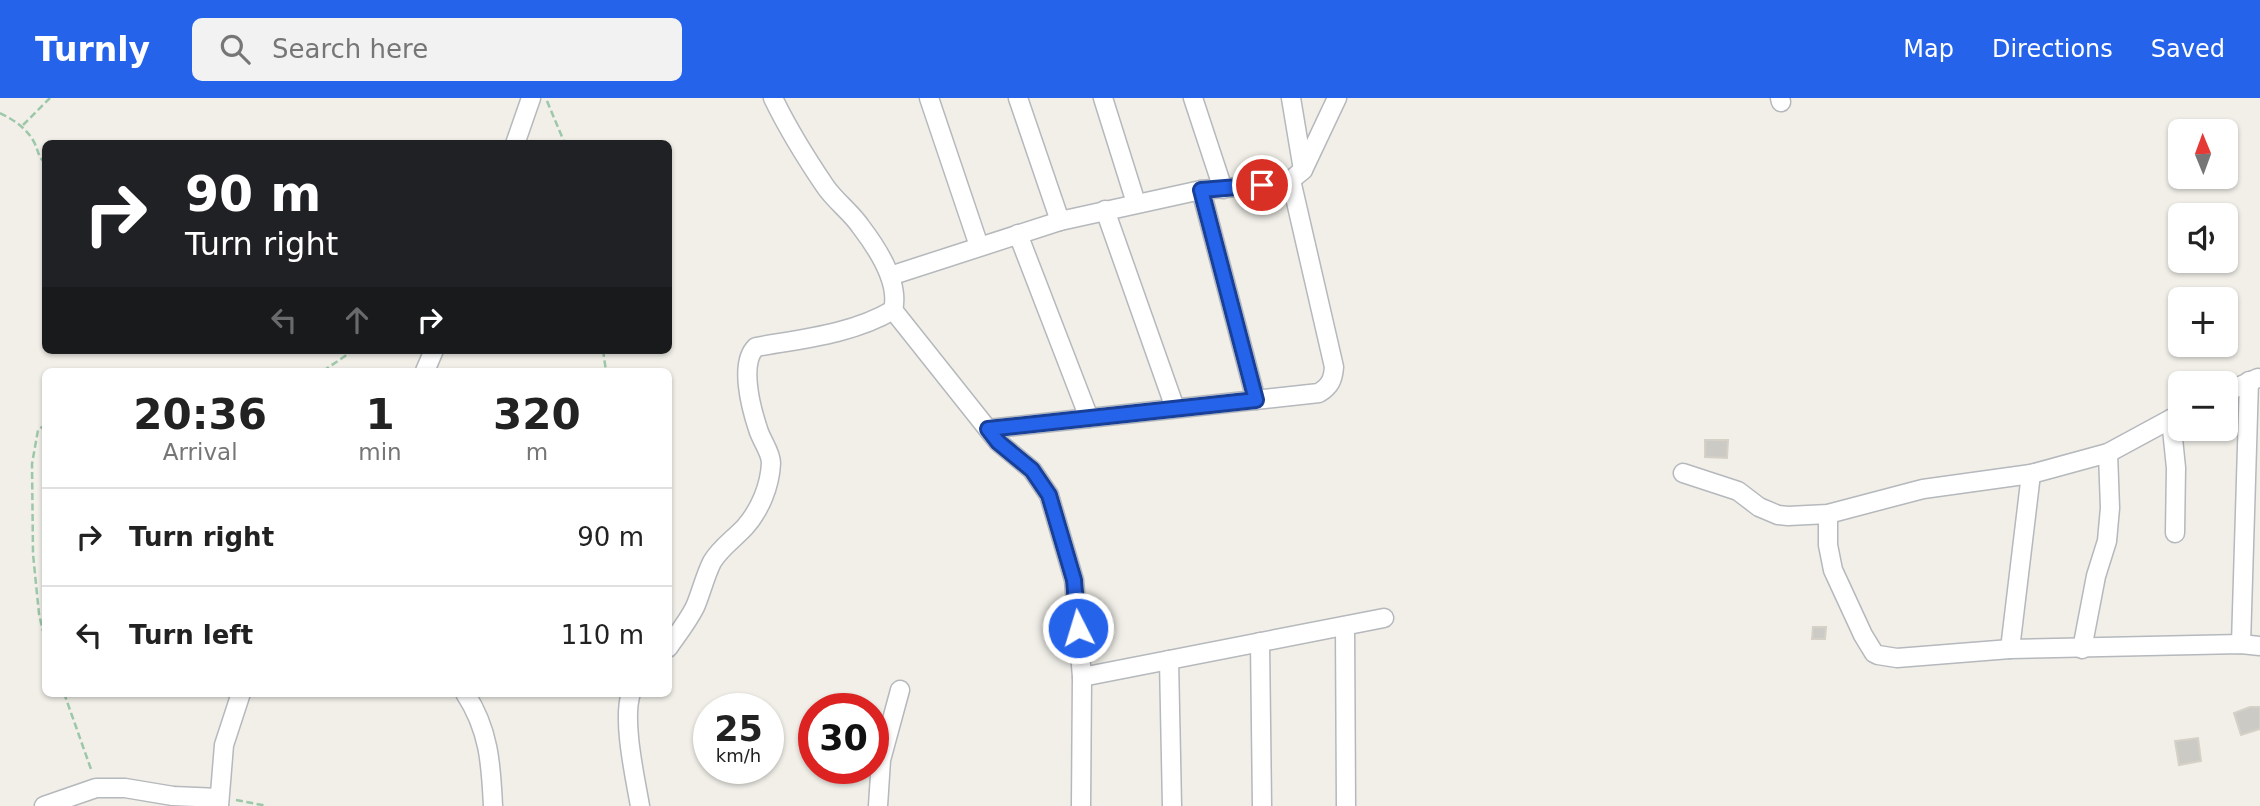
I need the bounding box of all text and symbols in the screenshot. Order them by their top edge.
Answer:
search box [192,18,682,81]
text: Turnly [35,30,150,69]
icon: search [216,30,254,68]
text: Search here [272,34,428,64]
text: Map [1903,35,1954,63]
text: Directions [1992,35,2113,63]
text: Saved [2151,35,2225,63]
north arrow [2168,119,2238,189]
map controls [2168,119,2238,441]
pin [1232,155,1292,215]
text: 90 m [185,166,321,223]
icon: arrive [1243,166,1281,204]
icon: right [70,168,161,259]
button: sound [2168,203,2238,273]
text: Turn right [185,225,338,263]
button: + [2168,287,2238,357]
icon: left [265,301,303,339]
icon: ahead [338,301,376,339]
icon: right [411,301,449,339]
button: − [2168,371,2238,441]
text: 20:36 [133,390,267,439]
text: 1 [365,390,395,439]
text: 320 [493,390,581,439]
text: Arrival [163,439,238,465]
text: min [358,439,402,465]
text: m [526,439,548,465]
icon: right [70,518,108,556]
text: Turn right [129,522,274,552]
text: 90 m [577,522,644,552]
position arrow [1041,591,1115,665]
icon: left [70,616,108,654]
text: Turn left [129,620,253,650]
text: 110 m [561,620,644,650]
speed limit sign: 30 [798,693,889,784]
text: 25 [714,709,763,749]
text: km/h [716,745,761,766]

